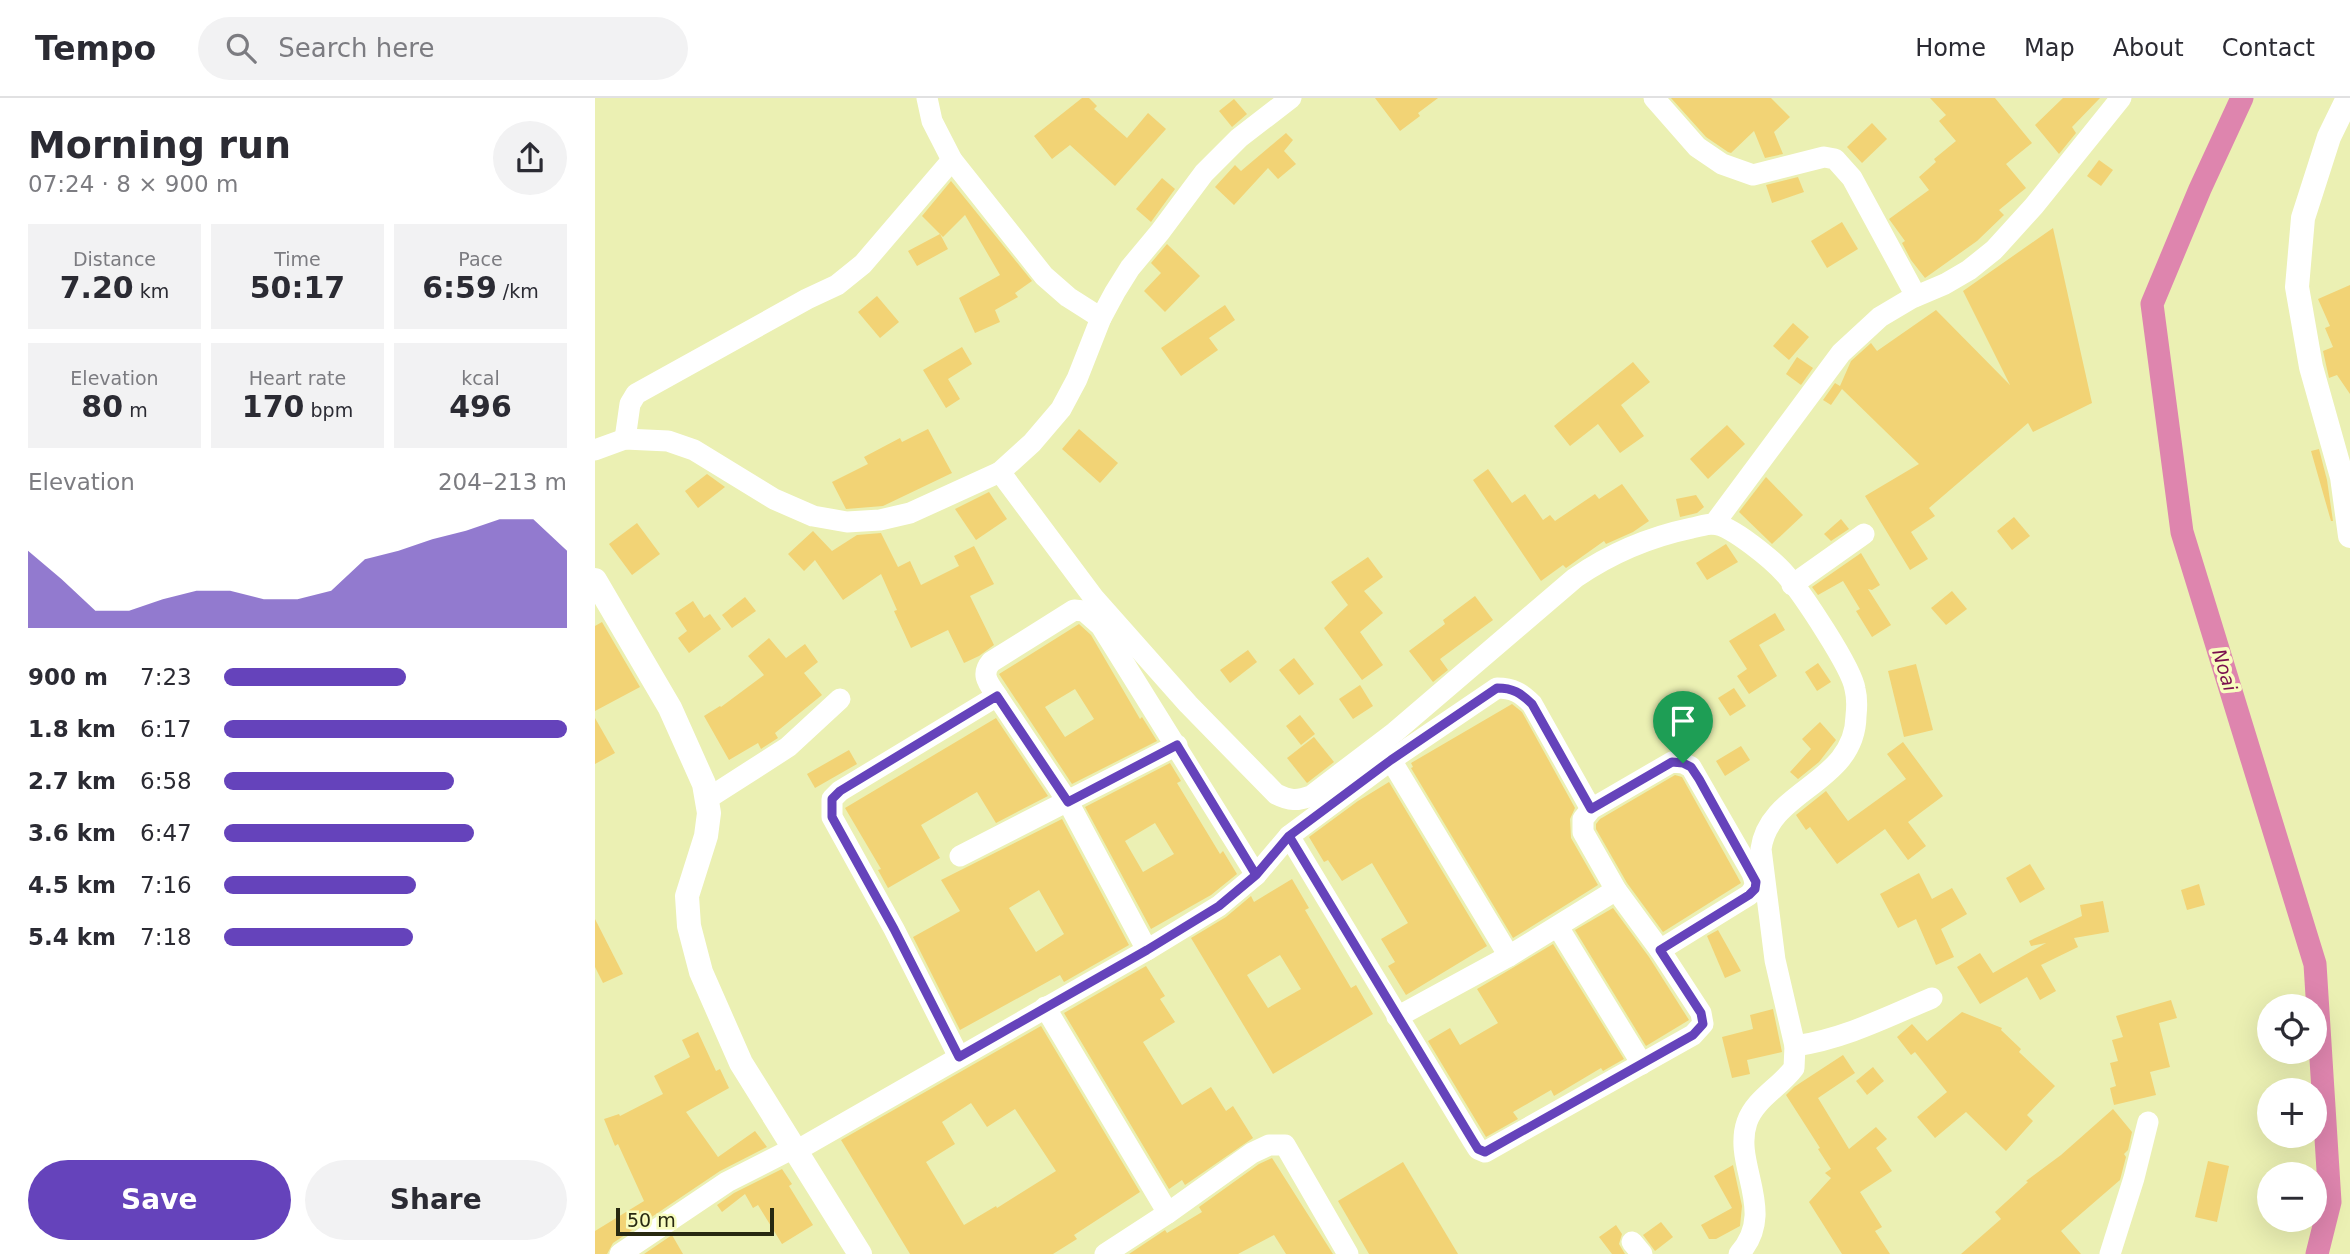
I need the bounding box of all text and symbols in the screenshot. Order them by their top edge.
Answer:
search box [198,17,688,80]
text: Tempo [35,29,156,68]
icon: search [222,29,260,67]
text: Search here [278,33,434,63]
text: Home [1915,34,1986,62]
text: Map [2024,34,2075,62]
text: About [2113,34,2184,62]
text: Contact [2222,34,2315,62]
button: share [493,121,567,195]
text: Morning run [28,123,291,167]
text: 07:24 · 8 × 900 m [28,171,238,197]
text: Distance [73,248,156,270]
text: Time [274,248,321,270]
text: Pace [458,248,503,270]
text: 7.20 [60,270,134,305]
text: 50:17 [250,270,345,305]
text: 6:59 [422,270,497,305]
text: km [134,280,169,302]
text: /km [497,280,539,302]
text: Elevation [70,367,159,389]
text: Heart rate [249,367,346,389]
text: kcal [461,367,500,389]
text: 80 [81,389,123,424]
text: 170 [242,389,304,424]
text: 496 [449,389,512,424]
text: m [123,399,148,421]
text: bpm [304,399,353,421]
text: Elevation [28,469,135,495]
text: 204–213 m [438,469,567,495]
water label: Noai [2208,646,2242,694]
text: 900 m [28,664,108,690]
text: 7:23 [140,664,192,690]
pin [1653,691,1713,763]
icon: arrive [1664,702,1702,740]
text: 1.8 km [28,716,116,742]
text: 6:17 [140,716,192,742]
text: 2.7 km [28,768,116,794]
text: 6:58 [140,768,192,794]
text: 3.6 km [28,820,116,846]
text: 6:47 [140,820,192,846]
text: 4.5 km [28,872,116,898]
text: 7:16 [140,872,192,898]
text: 5.4 km [28,924,116,950]
text: 7:18 [140,924,192,950]
map controls [2257,994,2327,1232]
button: locate [2257,994,2327,1064]
button: + [2257,1078,2327,1148]
button: Save [28,1160,291,1240]
button: Share [305,1160,567,1240]
button: − [2257,1162,2327,1232]
scale bar [616,1205,773,1237]
text: 50 m [627,1209,676,1231]

